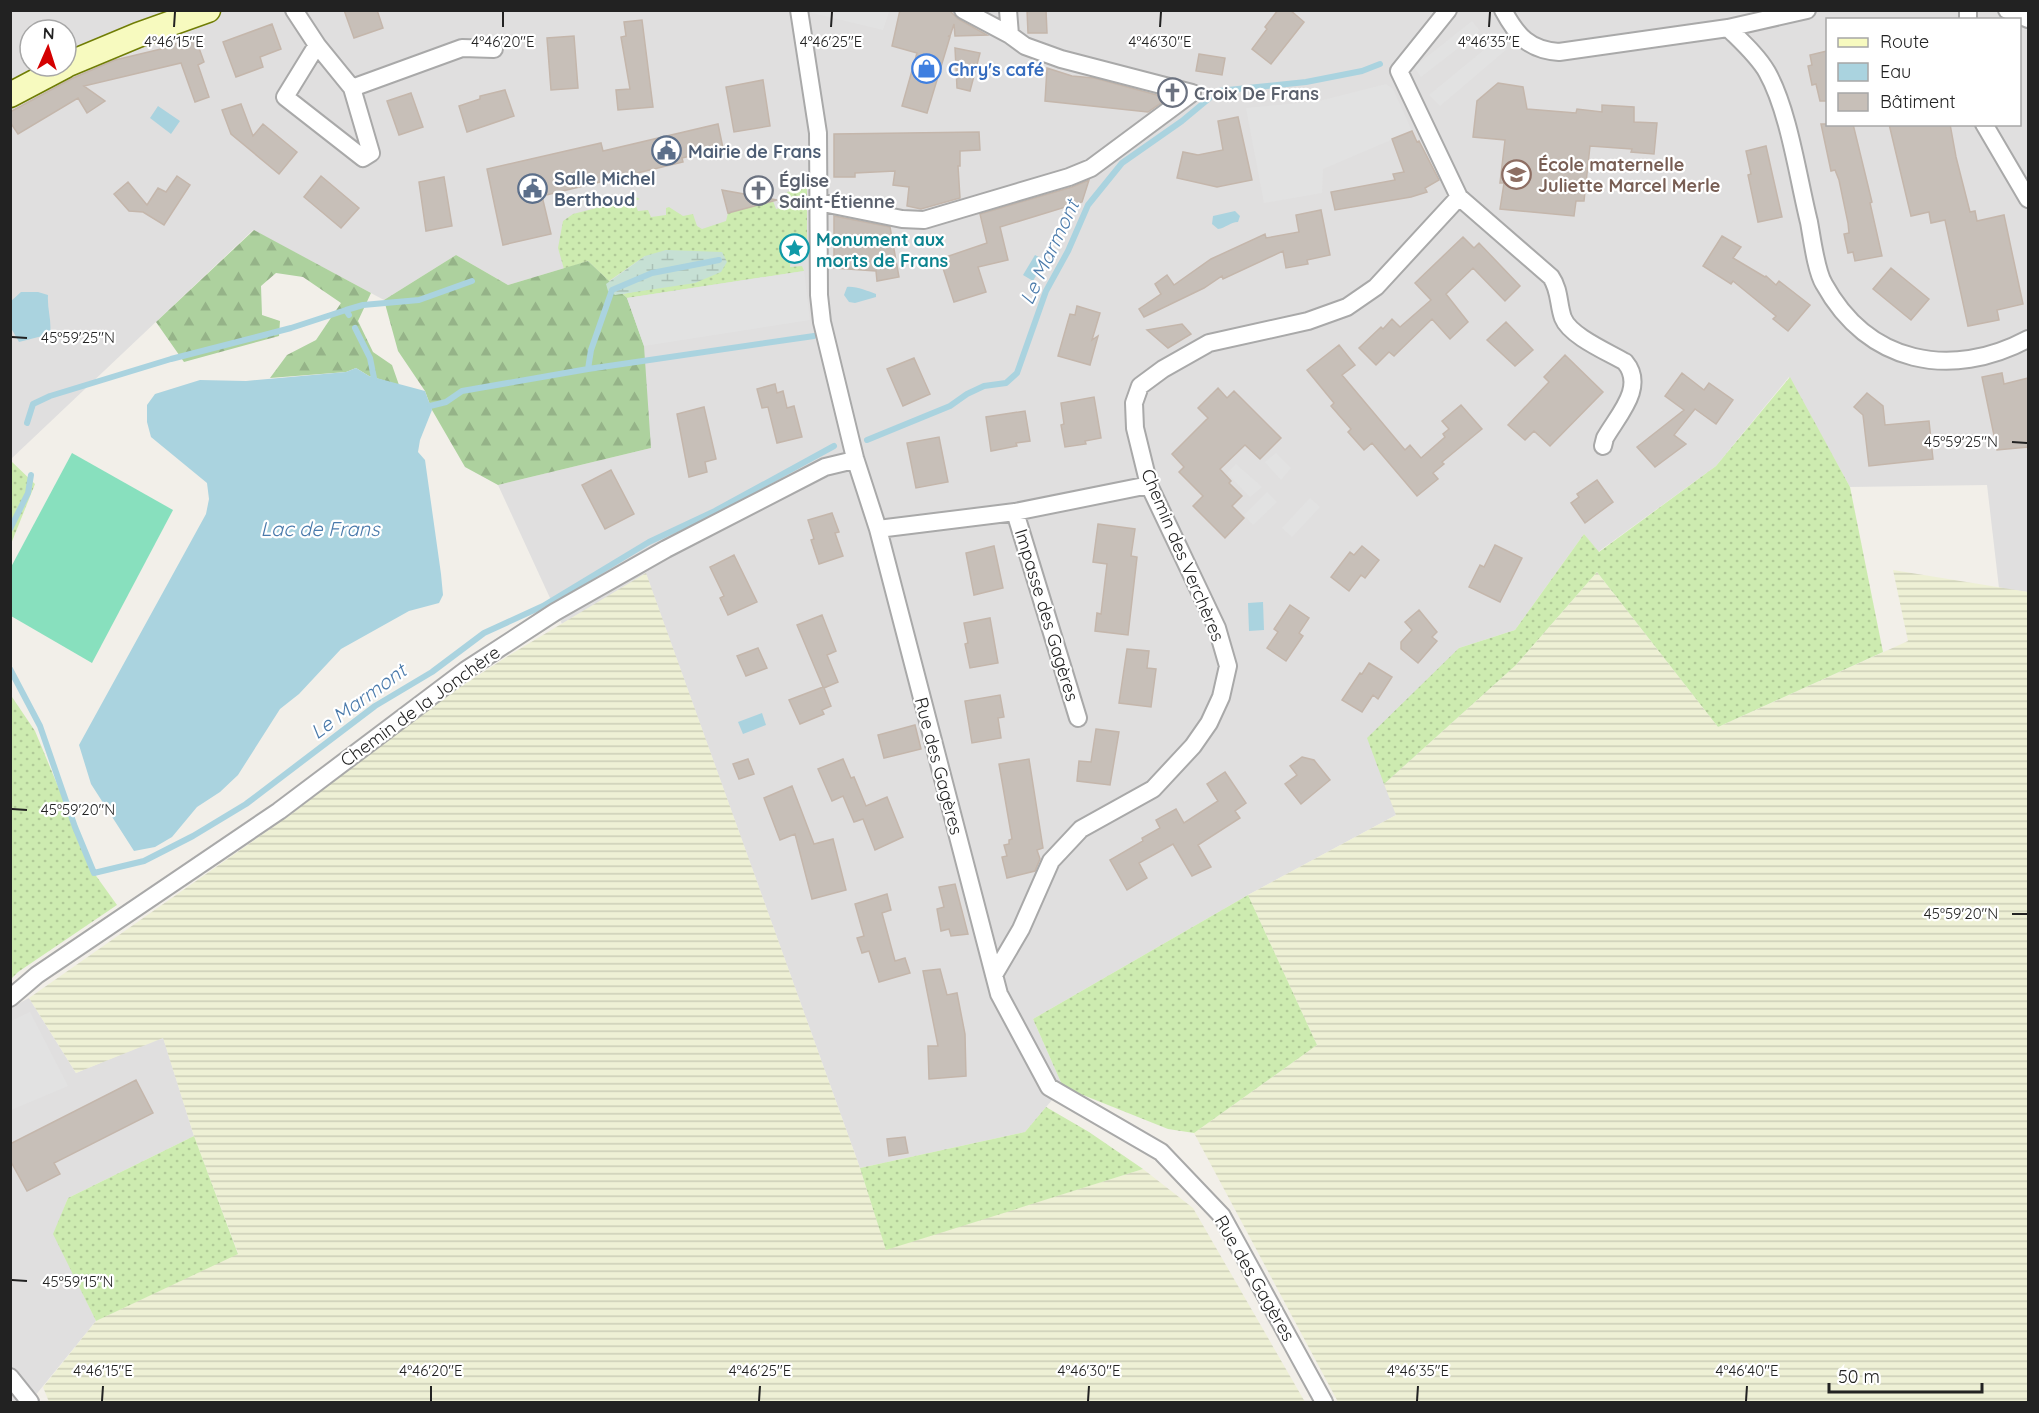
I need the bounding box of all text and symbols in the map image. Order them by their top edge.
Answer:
north arrow [18,18,78,78]
legend [1826,18,2021,126]
text: N [42,23,55,43]
text: Route [1880,30,1929,53]
text: 4°46'15"E [144,32,204,51]
text: 4°46'20"E [471,32,535,51]
text: 4°46'25"E [800,32,862,51]
text: 4°46'30"E [1129,32,1191,51]
text: 4°46'35"E [1458,32,1520,51]
shop icon: Chry's café [911,53,943,85]
place label: Chry's café [948,58,1044,81]
text: Eau [1880,60,1911,83]
church icon: Croix De Frans [1157,77,1189,109]
place label: Croix De Frans [1194,82,1319,105]
text: Bâtiment [1880,90,1956,113]
public building icon: Mairie de Frans [651,135,683,167]
place label: Mairie de Frans [688,140,822,163]
place label: École maternelle Juliette Marcel Merle [1538,153,1720,197]
school or university icon: École maternelle Juliette Marcel Merle [1501,158,1533,190]
place label: Salle Michel Berthoud [554,167,656,211]
place label: Église Saint-Étienne [779,169,895,213]
public building icon: Salle Michel Berthoud [517,172,549,204]
church icon: Église Saint-Étienne [742,174,774,206]
water label: Le Marmont [1014,194,1085,308]
place label: Monument aux morts de Frans [816,228,949,272]
place icon: Monument aux morts de Frans [779,233,811,265]
text: 45°59'25"N [41,328,115,347]
text: 45°59'25"N [1924,432,1998,451]
street label: Chemin des Verchères [1136,465,1230,645]
water label: Lac de Frans [260,516,381,541]
street label: Impasse des Gagères [1010,526,1084,704]
street label: Chemin de la Jonchère [336,640,504,772]
water label: Le Marmont [305,657,413,744]
street label: Rue des Gagères [910,695,968,837]
text: 45°59'20"N [41,800,115,819]
text: 45°59'20"N [1924,904,1998,923]
street label: Rue des Gagères [1210,1211,1300,1345]
text: 45°59'15"N [42,1272,114,1291]
scale bar [1829,1356,1982,1394]
text: 4°46'15"E [73,1361,133,1380]
text: 4°46'20"E [399,1361,463,1380]
text: 4°46'25"E [729,1361,791,1380]
text: 4°46'30"E [1058,1361,1120,1380]
text: 4°46'35"E [1387,1361,1449,1380]
text: 4°46'40"E [1716,1361,1778,1380]
text: 50 m [1838,1365,1880,1388]

